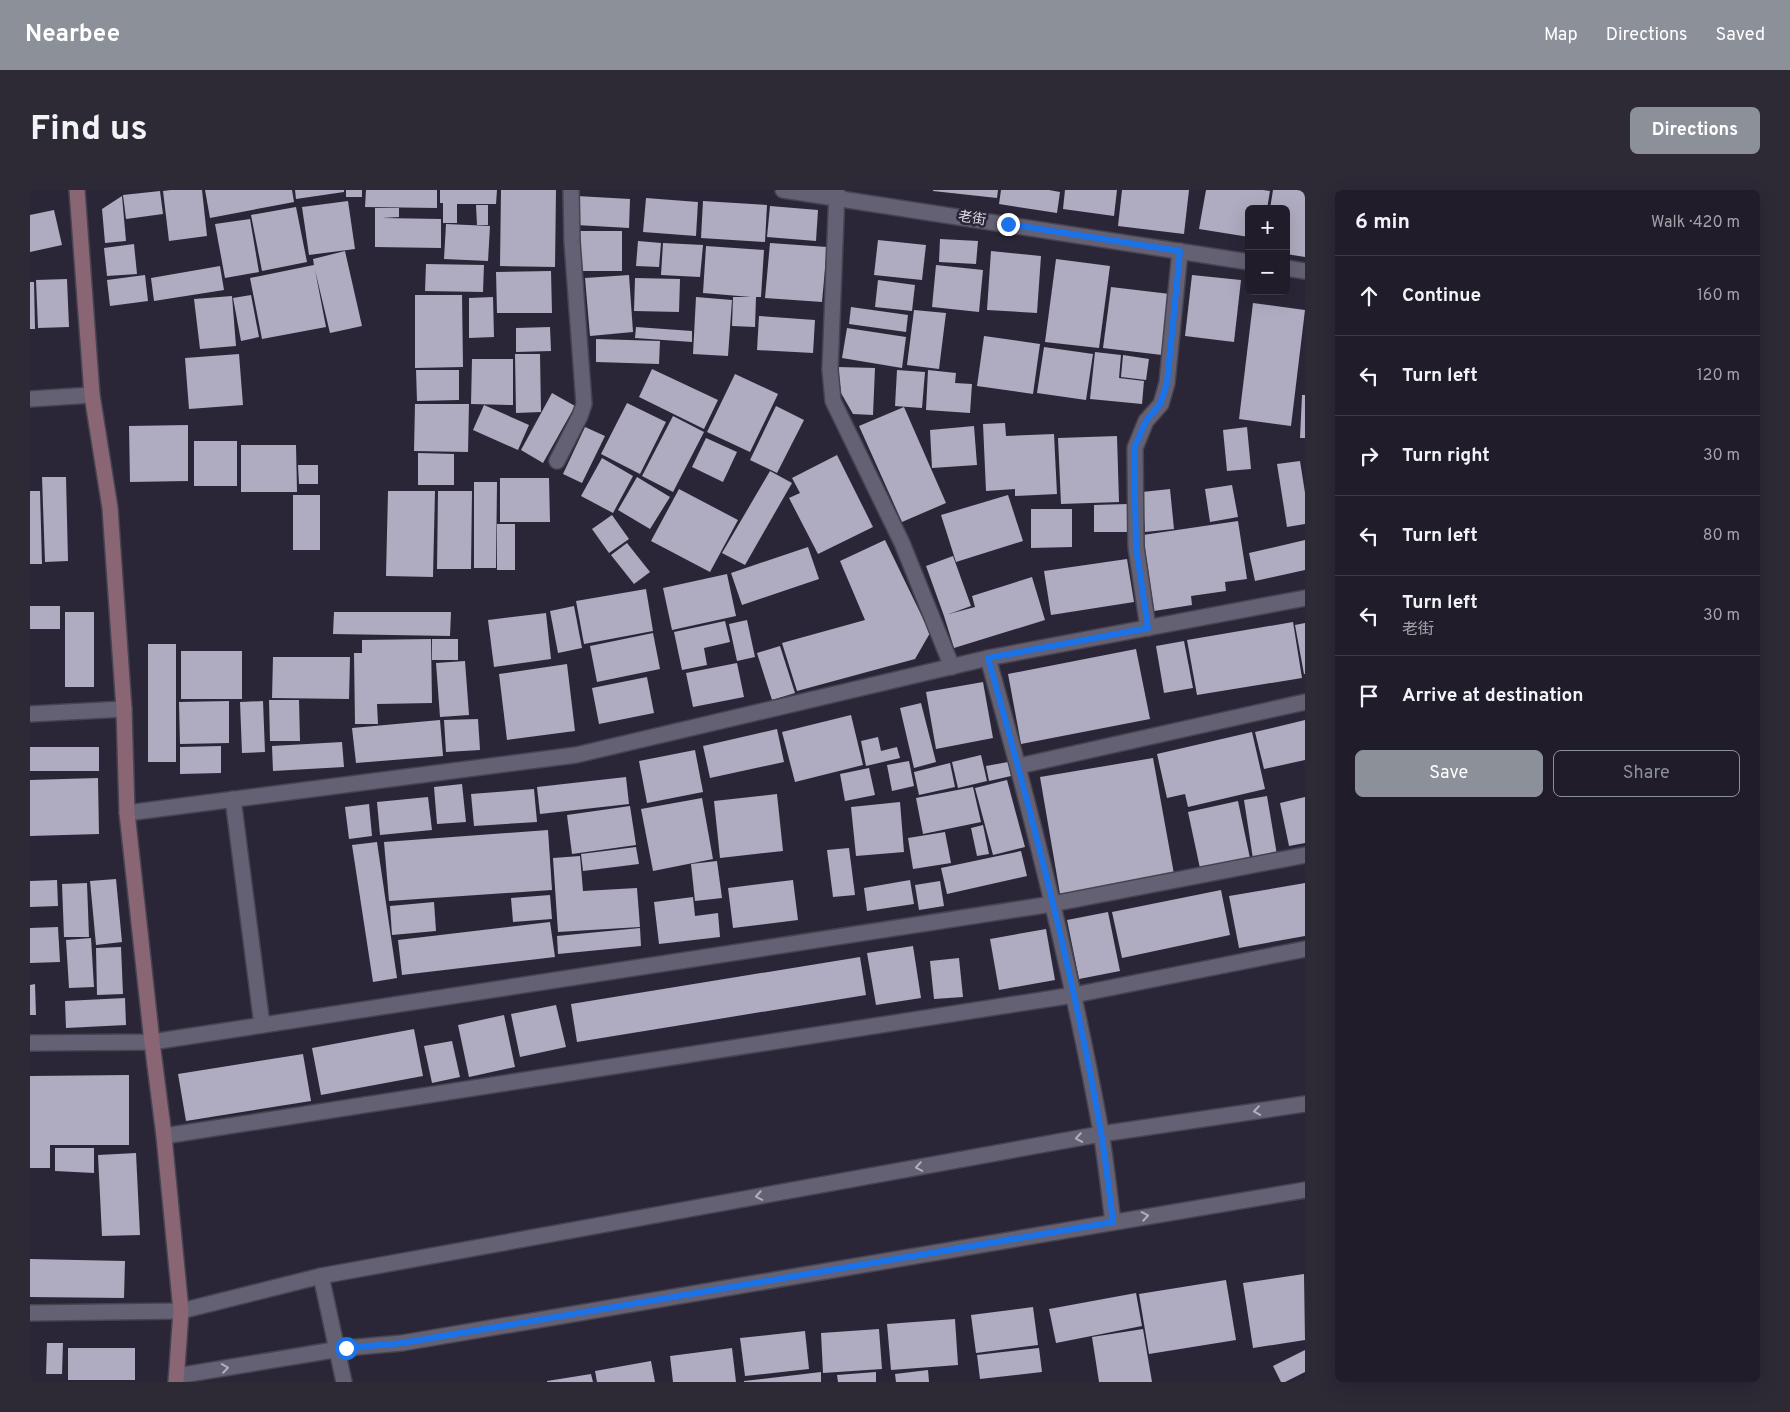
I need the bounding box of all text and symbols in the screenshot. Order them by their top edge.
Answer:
text: Nearbee [25,20,120,50]
text: Map [1544,24,1578,47]
text: Directions [1606,24,1688,47]
text: Saved [1716,24,1765,47]
button: Directions [1630,107,1760,154]
text: Find us [30,108,148,152]
map controls [1245,205,1290,295]
button: + [1245,205,1290,250]
street label: 老街 [957,208,987,230]
text: 6 min [1355,209,1410,236]
route end [997,213,1020,236]
text: Walk · 420 m [1651,213,1740,233]
button: − [1245,250,1290,295]
icon: ahead [1355,282,1383,310]
text: Continue [1402,284,1481,308]
text: 160 m [1697,286,1740,306]
icon: left [1355,362,1383,390]
text: Turn left [1402,364,1478,388]
text: 120 m [1697,366,1740,386]
icon: right [1355,442,1383,470]
text: Turn right [1402,444,1490,468]
text: 30 m [1703,446,1740,466]
icon: left [1355,522,1383,550]
text: Turn left [1402,524,1478,548]
text: 80 m [1703,526,1740,546]
text: Turn left [1402,591,1478,615]
icon: left [1355,602,1383,630]
text: 30 m [1703,606,1740,626]
text: 老街 [1402,620,1434,640]
icon: arrive [1355,682,1383,710]
text: Arrive at destination [1402,684,1583,708]
button: Save [1355,750,1543,797]
button: Share [1553,750,1740,797]
one-way arrow [1252,1105,1260,1116]
one-way arrow [1074,1132,1083,1142]
one-way arrow [915,1161,923,1172]
one-way arrow [755,1191,763,1201]
one-way arrow [1140,1212,1149,1222]
route start [335,1337,358,1360]
one-way arrow [220,1364,229,1374]

